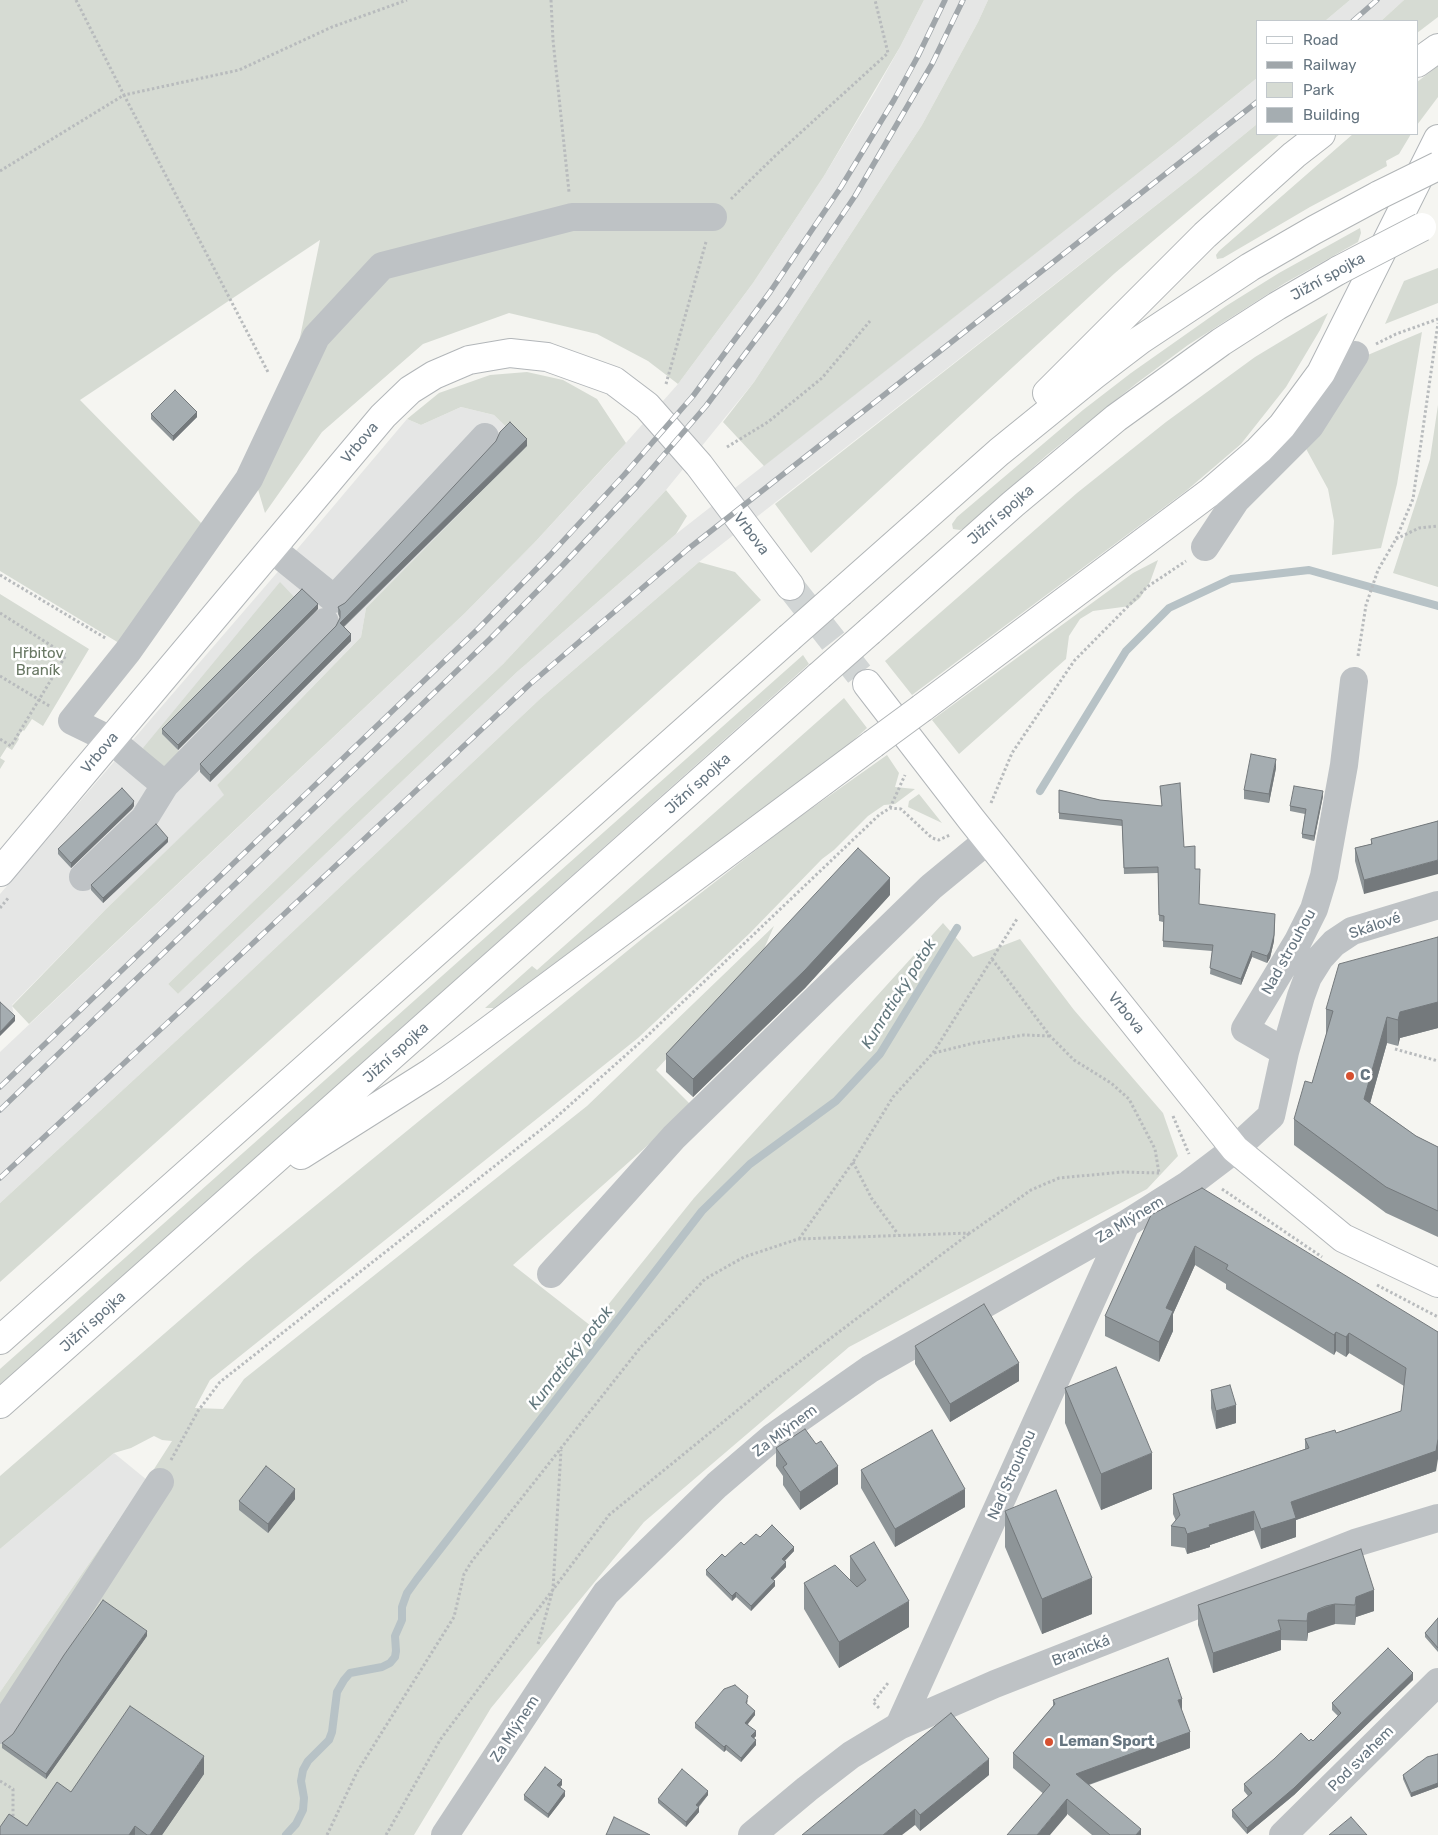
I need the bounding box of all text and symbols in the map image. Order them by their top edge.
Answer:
legend [1256,20,1418,135]
text: Road [1303,31,1339,49]
text: Railway [1303,56,1357,74]
text: Park [1303,81,1334,99]
text: Building [1303,106,1360,124]
street label: Jižní spojka [1288,249,1368,305]
street label: Vrbova [338,419,382,467]
street label: Jižní spojka [964,481,1038,549]
street label: Vrbova [729,509,773,559]
park label: Hřbitov Braník [12,645,64,680]
street label: Vrbova [78,729,122,777]
street label: Jižní spojka [661,750,735,818]
street label: Nad strouhou [1258,906,1320,998]
street label: Skálové [1347,909,1403,943]
water label: Kunratický potok [857,935,941,1053]
street label: Vrbova [1104,988,1148,1038]
street label: Jižní spojka [359,1019,433,1087]
place label: C [1360,1067,1371,1085]
marker: C [1344,1070,1356,1082]
street label: Za Mlýnem [1093,1193,1167,1247]
street label: Jižní spojka [56,1288,130,1356]
water label: Kunratický potok [525,1302,617,1414]
street label: Za Mlýnem [749,1401,821,1461]
street label: Nad Strouhou [984,1427,1040,1523]
street label: Branická [1049,1632,1113,1670]
street label: Za Mlýnem [487,1692,543,1766]
street label: Pod svahem [1324,1722,1398,1796]
place label: Leman Sport [1059,1733,1155,1751]
marker: Leman Sport [1043,1736,1055,1748]

